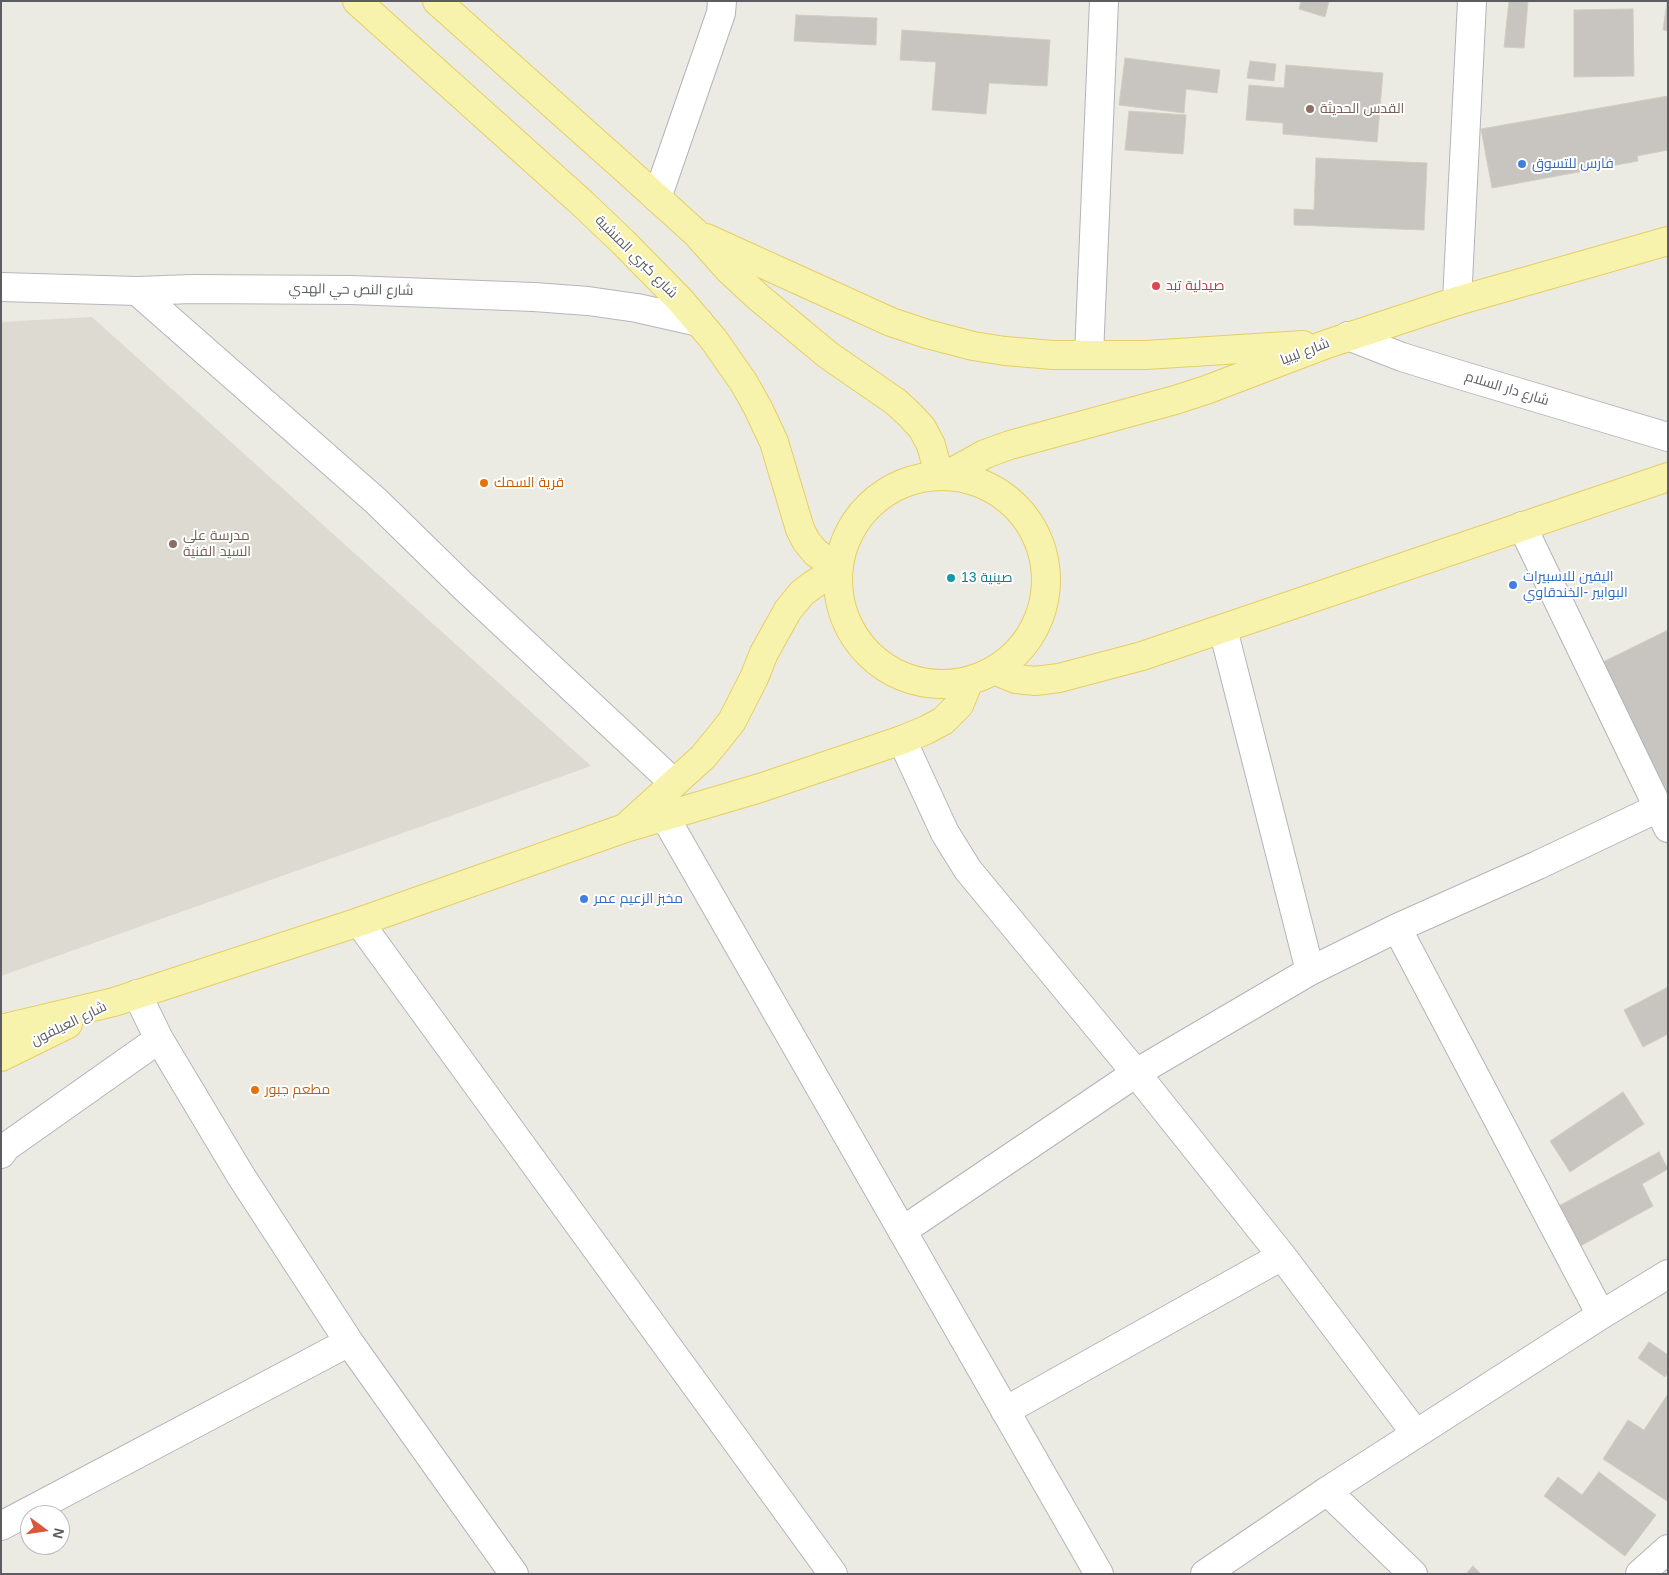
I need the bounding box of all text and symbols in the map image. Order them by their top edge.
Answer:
place label: القدس الحديثة [1320,101,1404,117]
marker: القدس الحديثة [1304,103,1316,115]
place label: فارس للتسوق [1532,156,1614,172]
marker: فارس للتسوق [1516,158,1528,170]
street label: شارع كبري المنشية [591,212,681,302]
place label: صيدلية تبد [1166,278,1224,294]
marker: صيدلية تبد [1150,280,1162,292]
street label: شارع النص حي الهدي [289,281,413,299]
street label: شارع ليبيا [1278,335,1332,369]
street label: شارع دار السلام [1463,368,1551,410]
place label: قرية السمك [494,475,564,491]
marker: قرية السمك [478,477,490,489]
place label: مدرسة علي السيد الفنية [183,528,251,560]
marker: مدرسة علي السيد الفنية [167,538,179,550]
place label: اليقين للاسبيرات البوابير -الخندقاوي [1523,569,1628,602]
place label: صينية 13 [961,570,1012,586]
marker: صينية 13 [945,572,957,584]
marker: اليقين للاسبيرات البوابير -الخندقاوي [1507,579,1519,591]
place label: مخبز الزعيم عمر [594,891,683,907]
marker: مخبز الزعيم عمر [578,893,590,905]
street label: شارع العيلفون [28,998,110,1050]
place label: مطعم جبور [265,1082,330,1098]
marker: مطعم جبور [249,1084,261,1096]
north arrow [20,1505,70,1555]
text: N [50,1527,68,1540]

